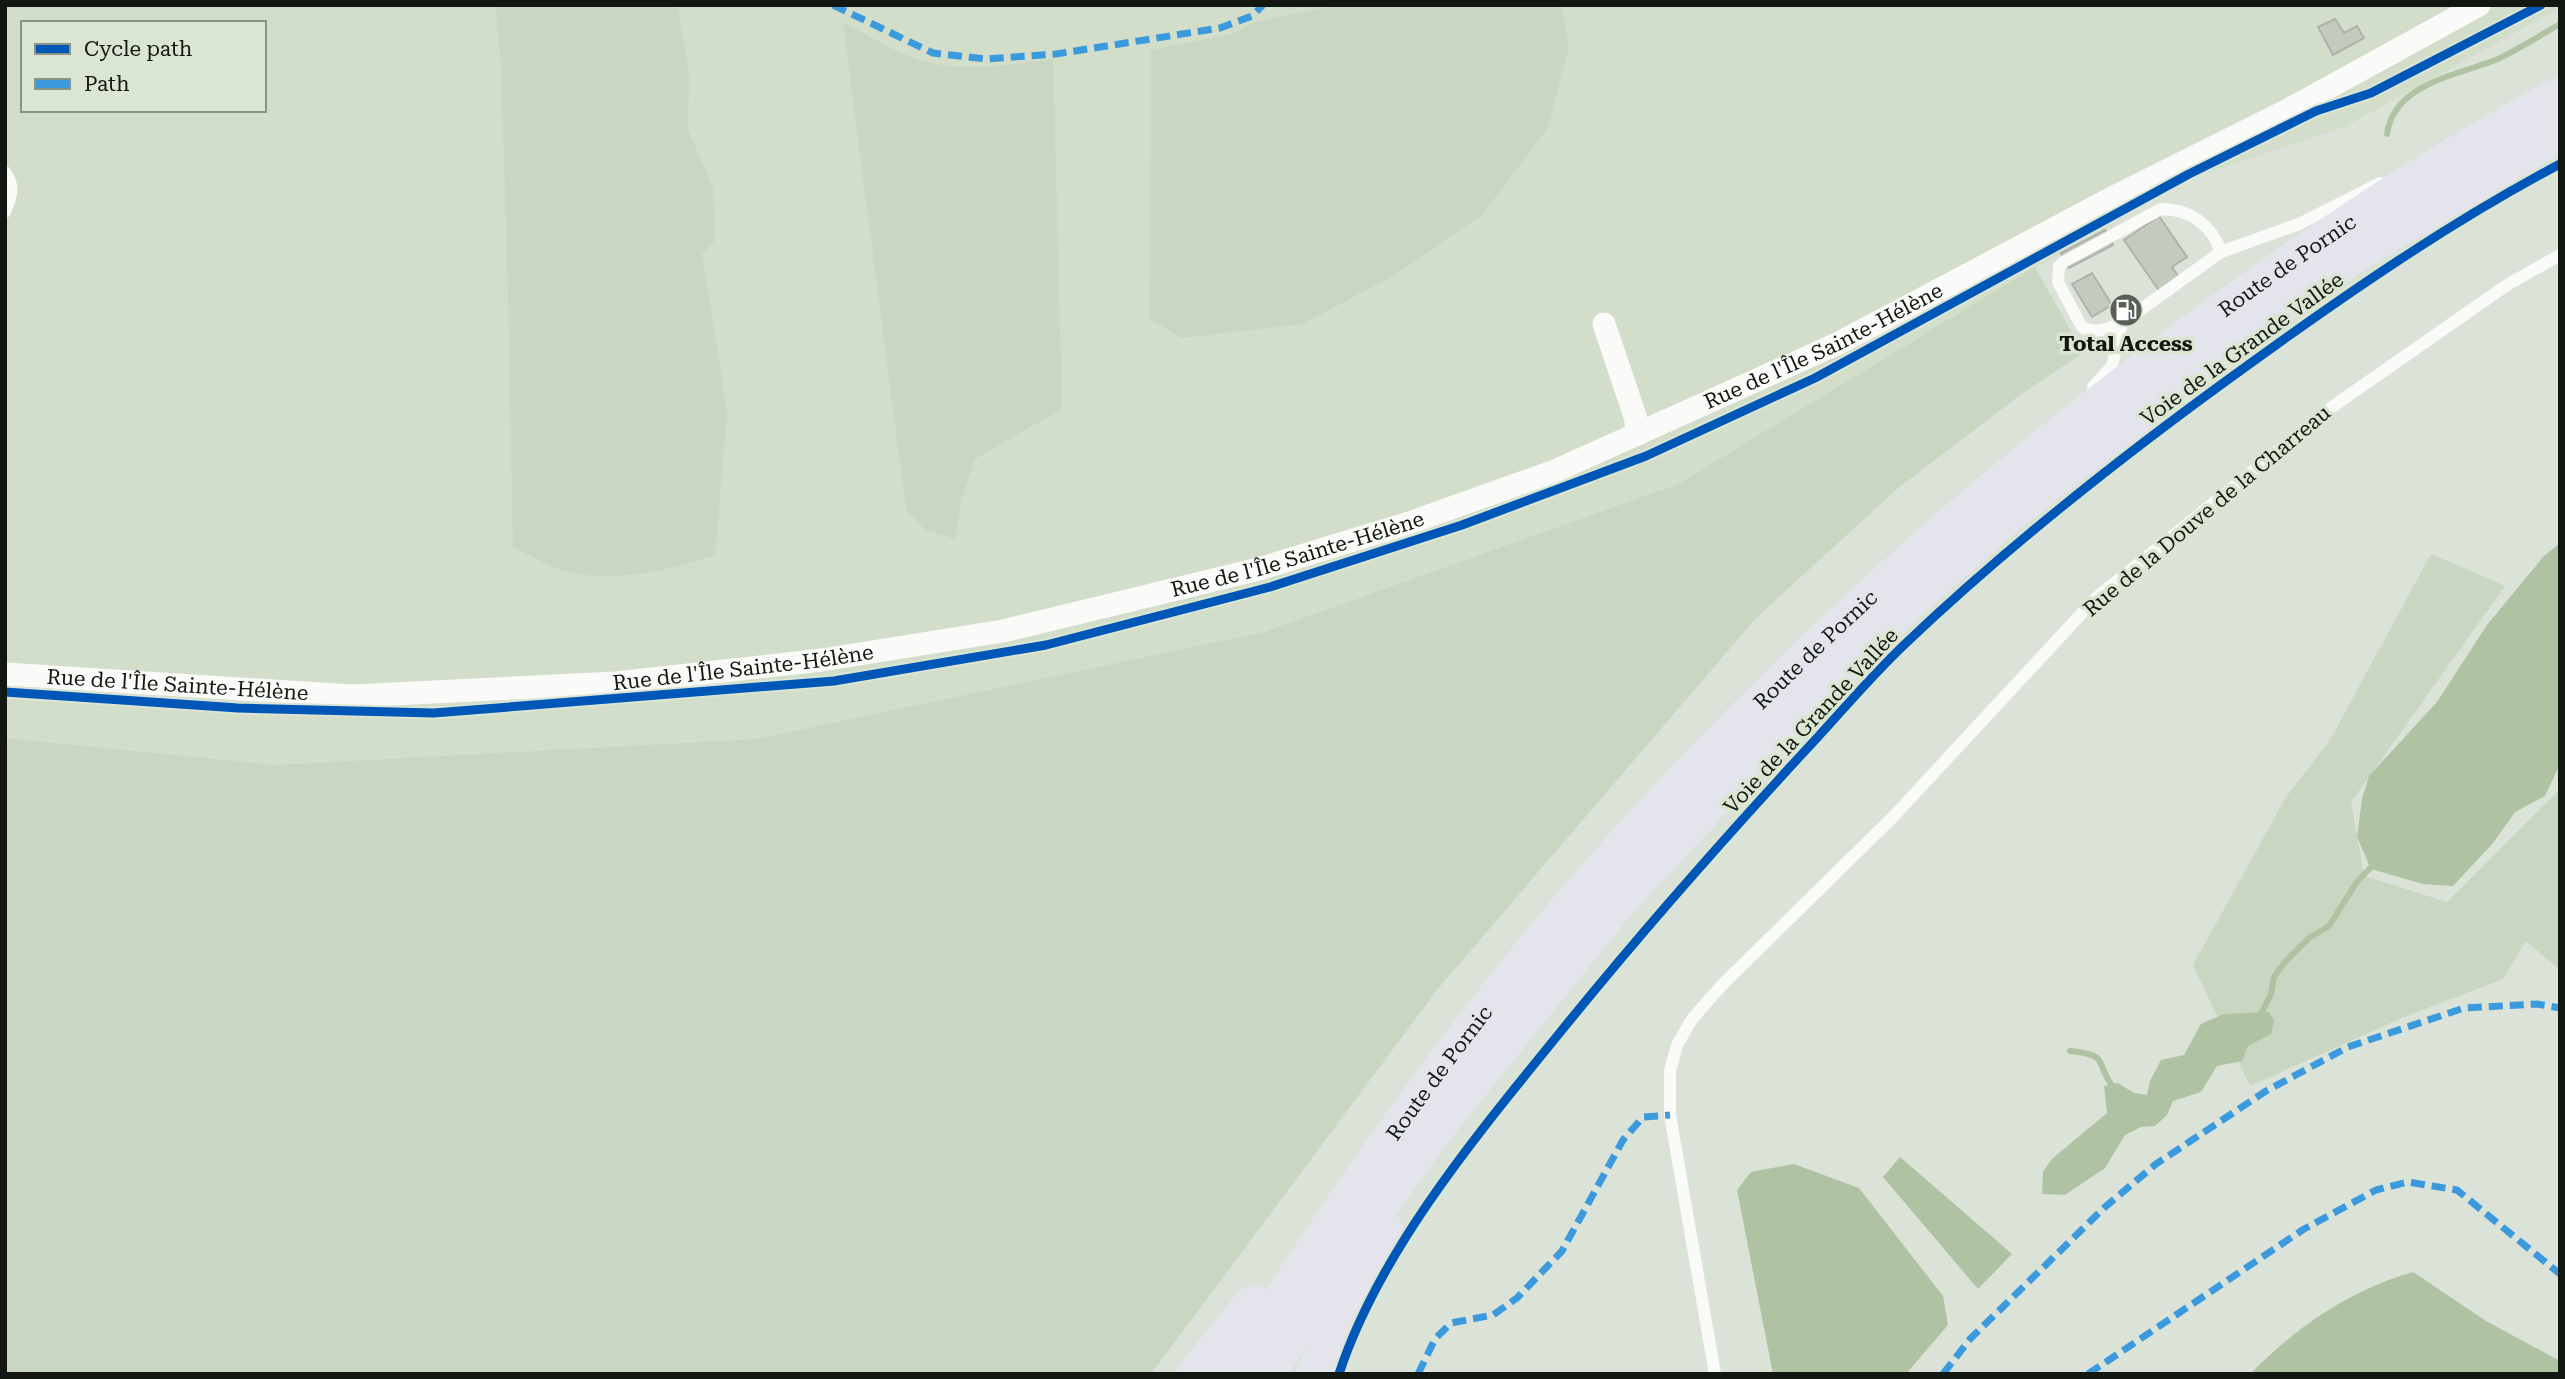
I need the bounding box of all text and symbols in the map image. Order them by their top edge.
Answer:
legend [21,21,266,112]
text: Cycle path [84,37,193,61]
text: Path [84,72,130,96]
street label: Route de Pornic [2214,210,2361,322]
street label: Voie de la Grande Vallée [2136,267,2348,431]
street label: Rue de l'Île Sainte-Hélène [1700,278,1947,414]
fuel station icon: Total Access [2107,291,2145,329]
place label: Total Access [2059,332,2193,356]
street label: Rue de la Douve de la Charreau [2079,401,2335,621]
street label: Rue de l'Île Sainte-Hélène [1169,507,1427,602]
street label: Route de Pornic [1749,585,1883,714]
street label: Voie de la Grande Vallée [1719,623,1903,819]
street label: Rue de l'Île Sainte-Hélène [612,640,875,695]
street label: Rue de l'Île Sainte-Hélène [46,665,309,705]
street label: Route de Pornic [1382,1001,1498,1145]

